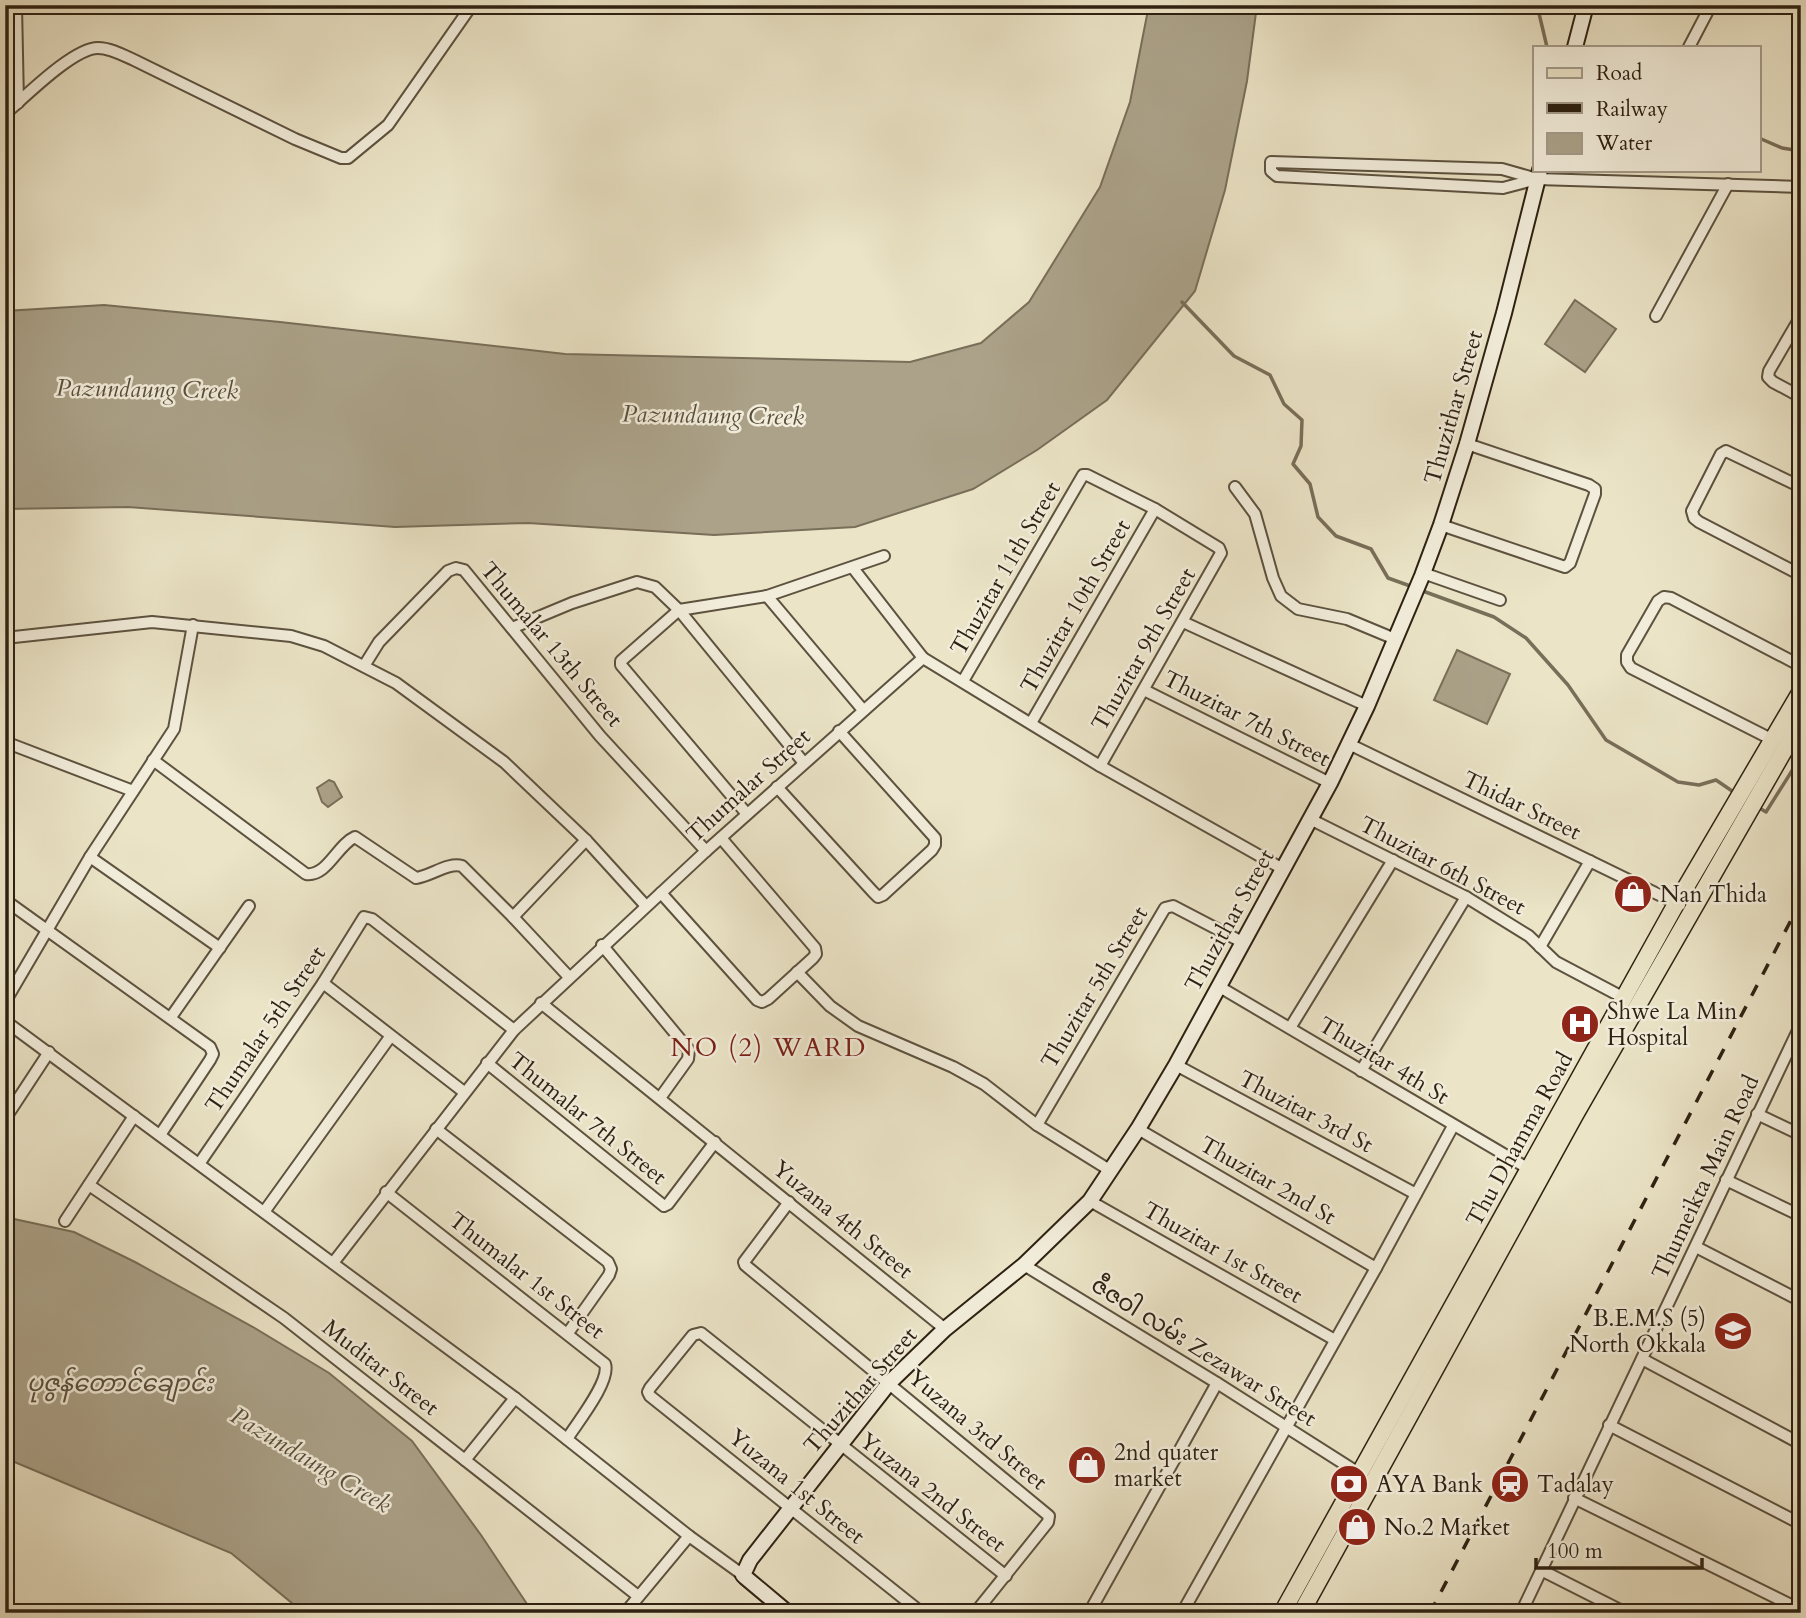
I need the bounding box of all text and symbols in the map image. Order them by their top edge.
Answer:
legend [1533,46,1760,172]
text: Road [1596,59,1642,88]
text: Railway [1596,95,1668,124]
text: Water [1595,129,1652,158]
street label: Thuzithar Street [1417,327,1490,488]
water label: Pazundaung Creek [56,371,238,408]
water label: Pazundaung Creek [622,397,804,434]
street label: Thuzitar 11th Street [943,476,1068,661]
street label: Thuzitar 10th Street [1013,514,1138,699]
street label: Thumalar 13th Street [473,555,630,734]
street label: Thuzitar 9th Street [1084,562,1203,737]
street label: Thuzitar 7th Street [1158,663,1336,774]
street label: Thumalar Street [680,721,817,849]
street label: Thidar Street [1457,763,1586,847]
street label: Thuzitar 6th Street [1354,809,1531,922]
street label: Thuzithar Street [1177,843,1281,997]
shop icon: Nan Thida [1612,873,1654,915]
place label: Nan Thida [1660,879,1767,910]
street label: Thuzitar 5th Street [1034,900,1155,1074]
street label: Thumalar 5th Street [198,940,333,1119]
place label: Shwe La Min Hospital [1607,996,1737,1053]
hospital icon: Shwe La Min Hospital [1559,1003,1601,1045]
street label: Thuzitar 4th St [1313,1009,1455,1112]
district label: NO (2) WARD [671,1030,867,1065]
street label: Thumalar 7th Street [502,1045,673,1192]
street label: Thu Dhamma Road [1459,1046,1581,1232]
street label: Thuzitar 3rd St [1233,1063,1378,1160]
street label: Thumeikta Main Road [1644,1069,1767,1284]
street label: Thuzitar 2nd St [1194,1129,1342,1232]
street label: Yuzana 4th Street [766,1153,919,1286]
street label: Thuzitar 1st Street [1138,1194,1308,1311]
street label: Thumalar 1st Street [442,1205,611,1346]
street label: ဇီဇဝါ လမ်း Zezawar Street [1085,1268,1323,1434]
place label: B.E.M.S (5) North Okkala [1569,1303,1706,1360]
school or university icon: B.E.M.S (5) North Okkala [1712,1310,1754,1352]
street label: Muditar Street [316,1312,445,1423]
street label: Thuzithar Street [797,1320,924,1460]
street label: Yuzana 3rd Street [901,1362,1054,1497]
water label: ပုဇွန်တောင်ချောင်း [27,1366,215,1403]
water label: Pazundaung Creek [224,1399,397,1521]
street label: Yuzana 1st Street [722,1422,872,1551]
street label: Yuzana 2nd Street [853,1425,1012,1559]
place label: 2nd quater market [1114,1437,1219,1494]
shop icon: 2nd quater market [1066,1444,1108,1486]
bank icon: AYA Bank [1328,1463,1370,1505]
station icon: Tadalay [1489,1463,1531,1505]
place label: AYA Bank [1376,1469,1484,1500]
place label: Tadalay [1537,1469,1614,1500]
shop icon: No.2 Market [1336,1506,1378,1548]
place label: No.2 Market [1384,1512,1510,1543]
scale bar [1536,1527,1703,1571]
text: 100 m [1547,1537,1603,1566]

